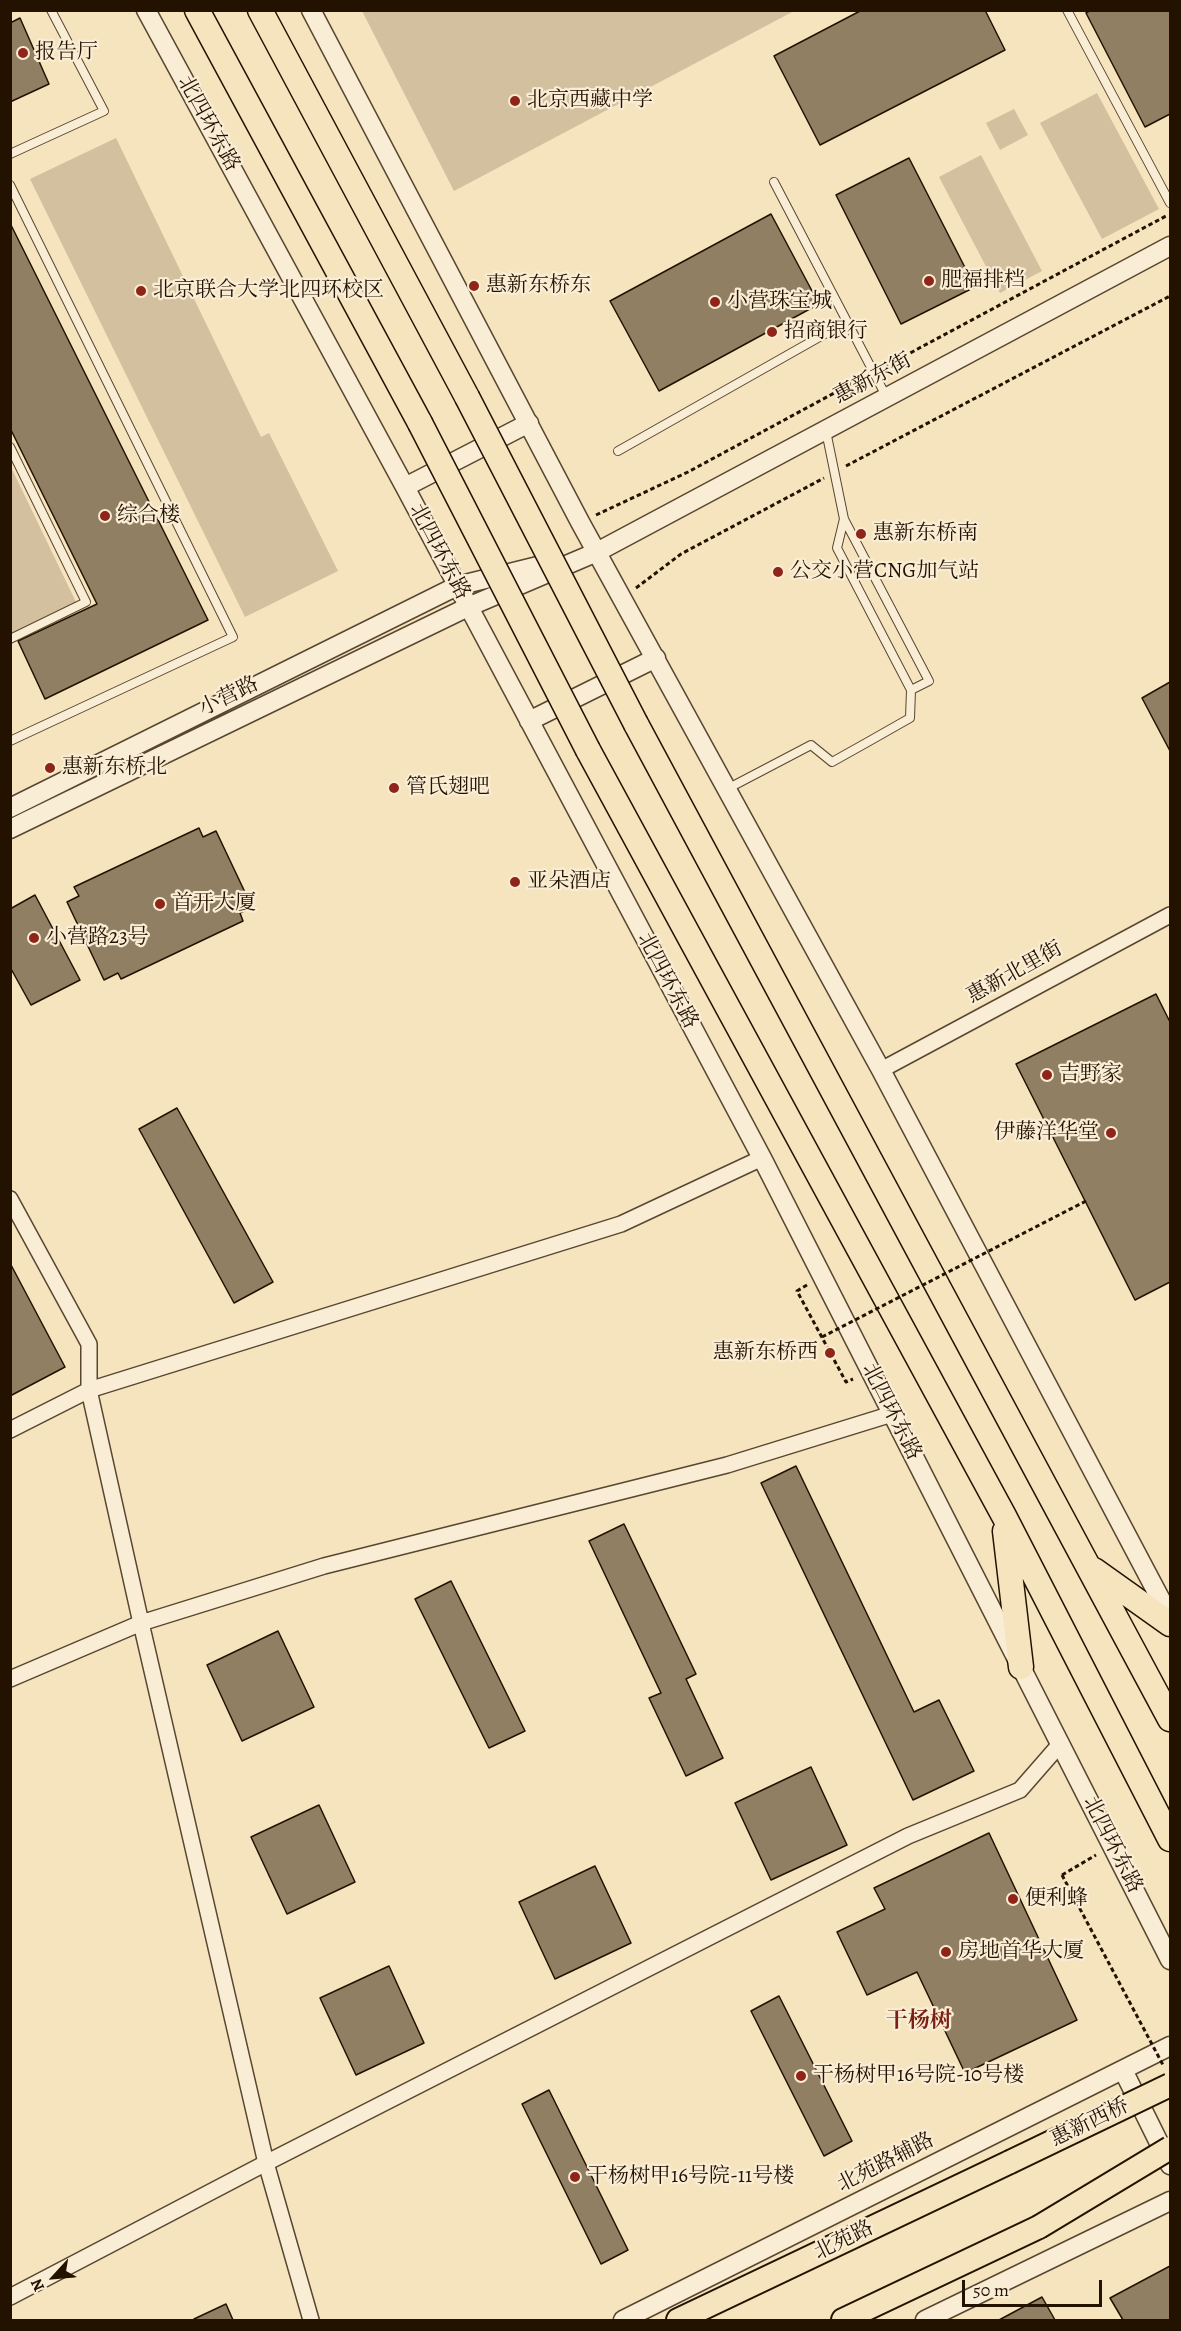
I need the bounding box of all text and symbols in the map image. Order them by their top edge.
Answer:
place label: 报告厅 [35,40,98,66]
marker: 报告厅 [16,46,30,60]
street label: 北四环东路 [172,72,244,176]
place label: 北京西藏中学 [527,88,653,114]
marker: 北京西藏中学 [508,94,522,108]
place label: 肥福排档 [941,268,1025,294]
place label: 惠新东桥东 [486,273,591,299]
marker: 肥福排档 [922,274,936,288]
place label: 北京联合大学北四环校区 [153,278,384,304]
marker: 惠新东桥东 [467,279,481,293]
marker: 北京联合大学北四环校区 [134,284,148,298]
place label: 小营珠宝城 [727,289,832,315]
marker: 小营珠宝城 [708,295,722,309]
place label: 招商银行 [784,319,868,345]
marker: 招商银行 [765,325,779,339]
street label: 惠新东街 [830,348,916,410]
street label: 北四环东路 [403,500,475,604]
place label: 综合楼 [117,503,180,529]
marker: 综合楼 [98,509,112,523]
place label: 惠新东桥南 [873,521,978,547]
marker: 惠新东桥南 [854,527,868,541]
place label: 公交小营CNG加气站 [790,559,979,585]
marker: 公交小营CNG加气站 [771,565,785,579]
street label: 小营路 [195,672,263,722]
place label: 惠新东桥北 [62,755,167,781]
marker: 惠新东桥北 [43,761,57,775]
place label: 管氏翅吧 [406,775,490,801]
marker: 管氏翅吧 [387,781,401,795]
place label: 亚朵酒店 [527,869,611,895]
marker: 亚朵酒店 [508,875,522,889]
place label: 首开大厦 [172,891,256,917]
marker: 首开大厦 [153,897,167,911]
place label: 小营路23号 [46,925,149,951]
street label: 北四环东路 [631,929,703,1033]
marker: 小营路23号 [27,931,41,945]
street label: 惠新北里街 [963,937,1067,1009]
place label: 吉野家 [1059,1062,1122,1088]
marker: 吉野家 [1040,1068,1054,1082]
place label: 伊藤洋华堂 [994,1120,1099,1146]
marker: 伊藤洋华堂 [1104,1126,1118,1140]
place label: 惠新东桥西 [713,1340,818,1366]
marker: 惠新东桥西 [823,1346,837,1360]
street label: 北四环东路 [856,1360,926,1464]
street label: 北四环东路 [1077,1793,1147,1897]
place label: 便利蜂 [1025,1886,1088,1912]
marker: 便利蜂 [1006,1892,1020,1906]
place label: 房地首华大厦 [958,1939,1084,1965]
marker: 房地首华大厦 [939,1945,953,1959]
district label: 干杨树 [886,2009,952,2035]
place label: 干杨树甲16号院-10号楼 [813,2063,1024,2089]
marker: 干杨树甲16号院-10号楼 [794,2069,808,2083]
street label: 惠新西桥 [1047,2093,1133,2153]
street label: 北苑路辅路 [834,2128,938,2198]
place label: 干杨树甲16号院-11号楼 [587,2164,794,2190]
marker: 干杨树甲16号院-11号楼 [568,2170,582,2184]
street label: 北苑路 [810,2216,878,2266]
north arrow [24,2247,84,2307]
scale bar [965,2268,1104,2306]
text: N [25,2275,50,2295]
text: 50 m [973,2278,1009,2302]

